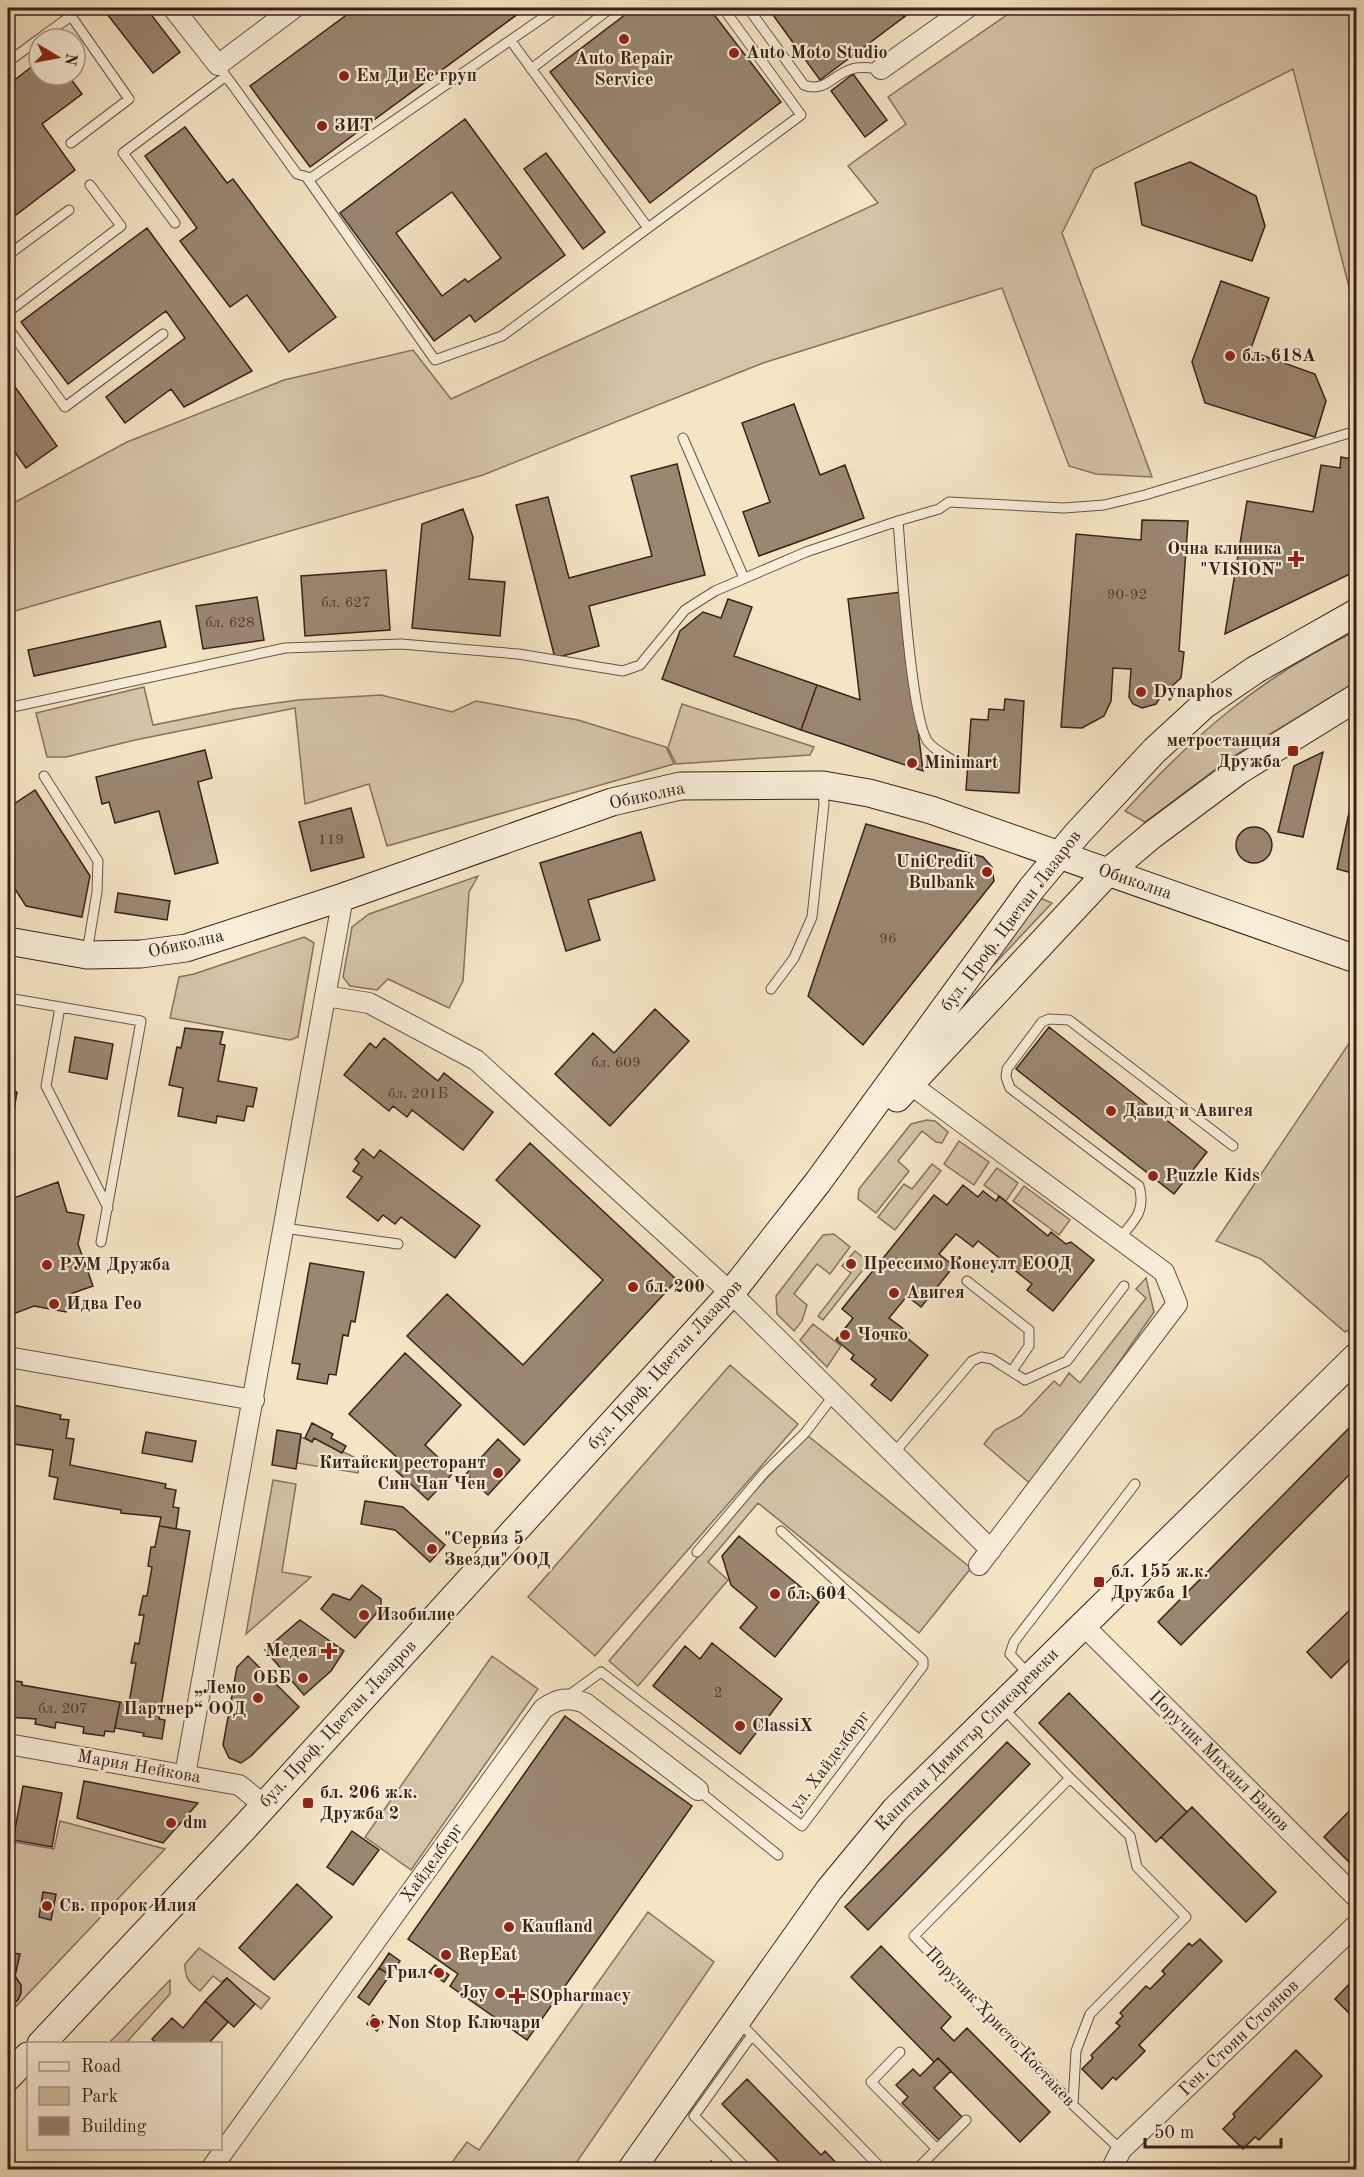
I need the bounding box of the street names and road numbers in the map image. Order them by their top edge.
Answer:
street label: Обиколна [607,779,687,813]
street label: бул. Проф. Цветан Лазаров [937,827,1086,1015]
street label: Обиколна [1096,861,1174,903]
street label: Обиколна [146,927,226,961]
street label: бул. Проф. Цветан Лазаров [584,1277,746,1454]
street label: бул. Проф. Цветан Лазаров [256,1637,421,1812]
street label: Капитан Димитър Списаревски [872,1645,1062,1835]
street label: Поручик Михаил Банов [1145,1687,1293,1835]
street label: ул. Хайделберг [787,1707,873,1814]
street label: Мария Нейкова [76,1747,202,1787]
street label: Хайделберг [397,1820,467,1906]
street label: Поручик Христо Костакев [922,1944,1078,2110]
street label: Ген. Стоян Стоянов [1176,1976,1302,2100]

